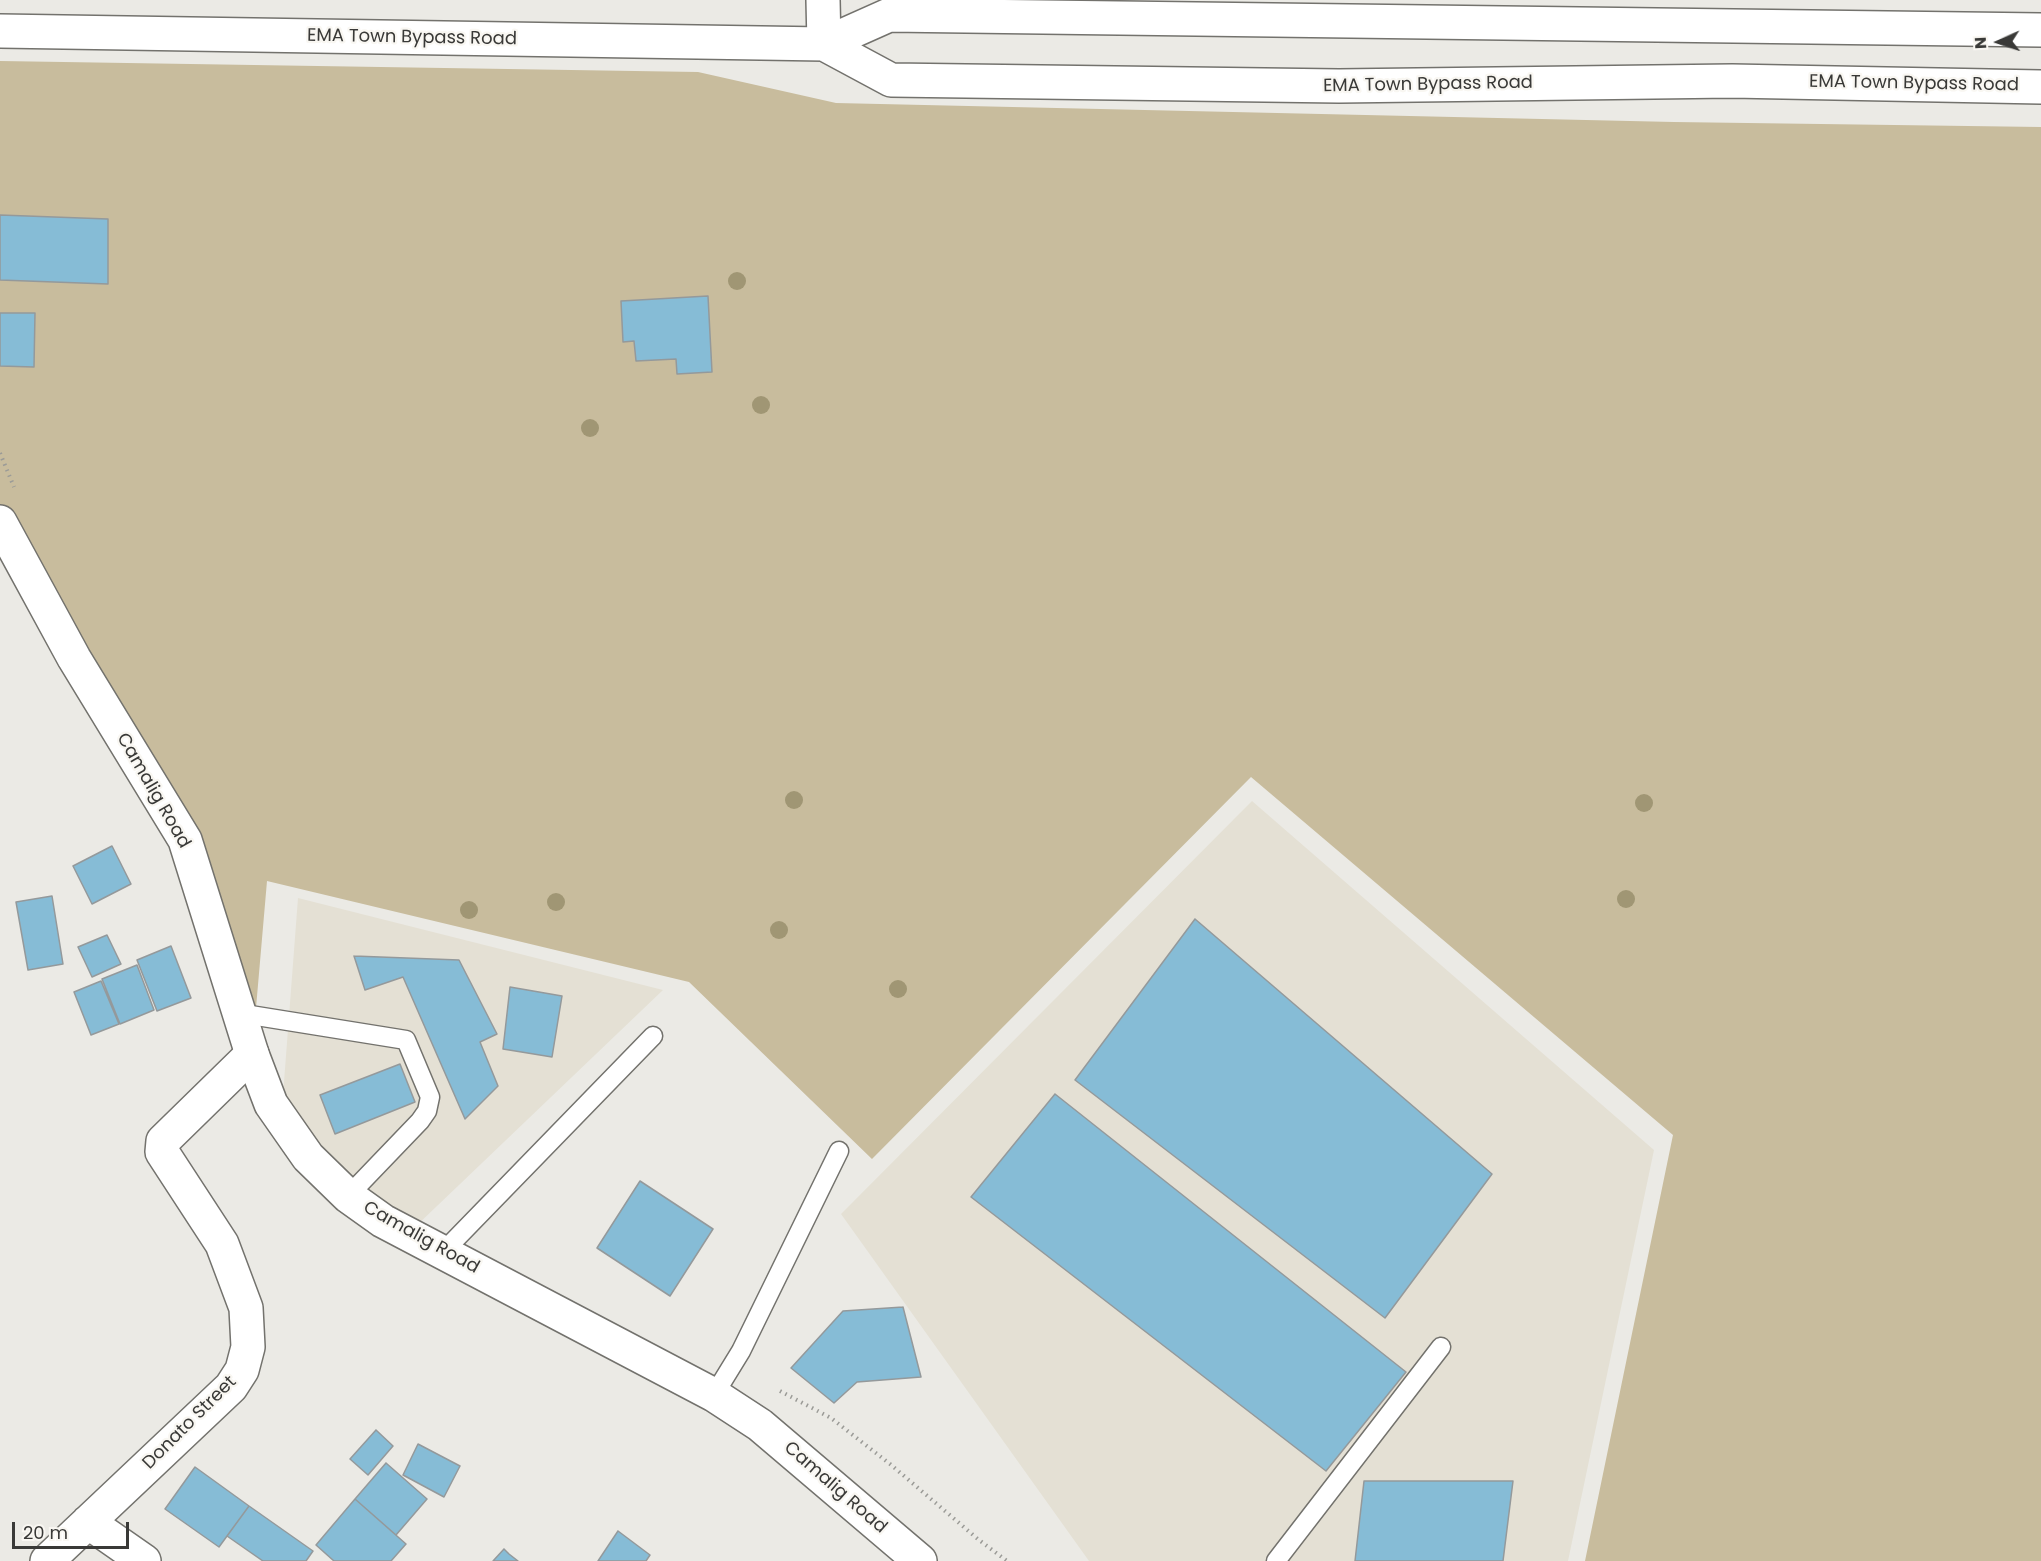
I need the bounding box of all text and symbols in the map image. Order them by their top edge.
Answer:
north arrow [1969,12,2029,72]
street label: EMA Town Bypass Road [307,25,517,51]
text: N [1969,36,1992,50]
street label: EMA Town Bypass Road [1809,71,2019,97]
street label: EMA Town Bypass Road [1323,72,1533,98]
street label: Camalig Road [111,730,195,852]
street label: Camalig Road [359,1197,483,1279]
street label: Donato Street [139,1372,241,1474]
street label: Camalig Road [779,1437,891,1539]
scale bar [15,1510,132,1548]
text: 20 m [23,1520,68,1545]

